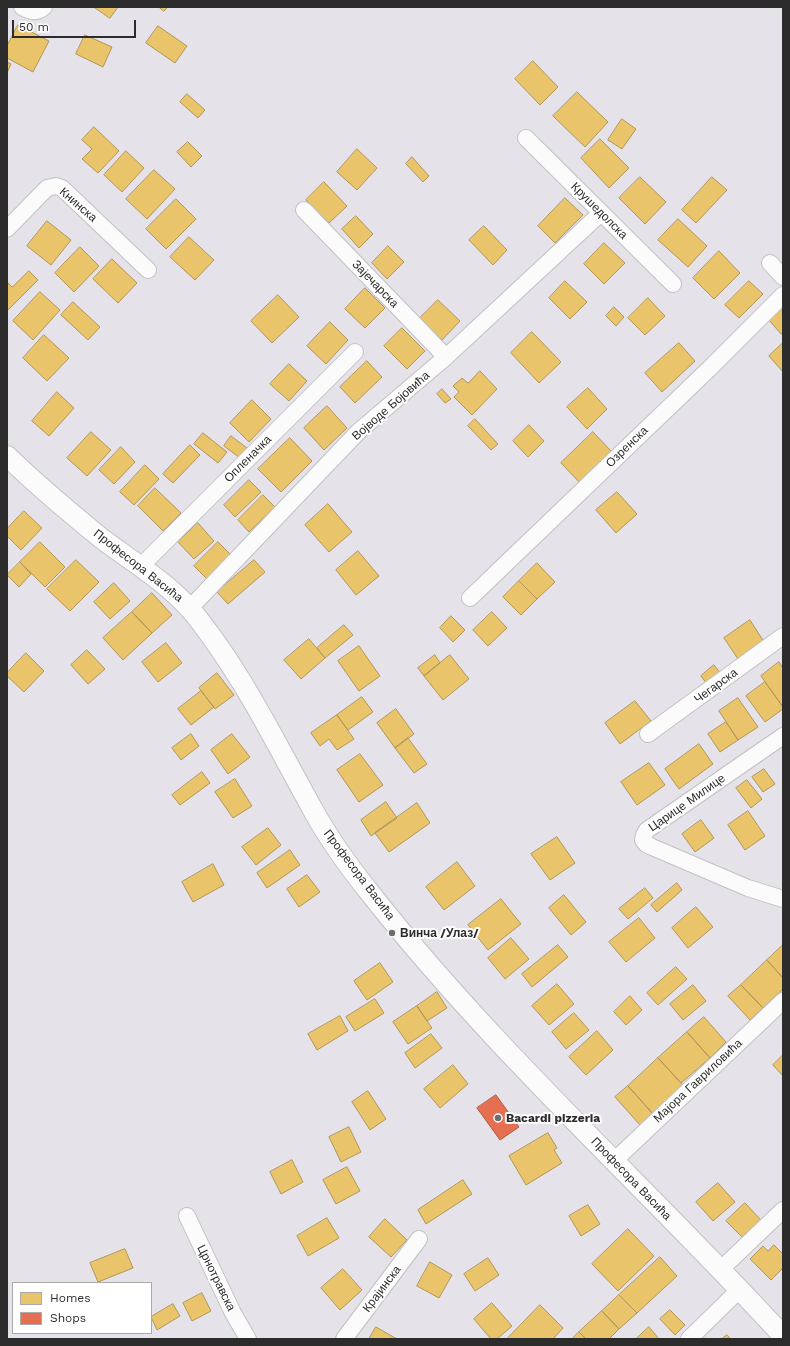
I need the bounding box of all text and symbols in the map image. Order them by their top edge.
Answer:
scale bar [14,12,138,38]
text: 50 m [19,20,49,34]
street label: Крушедолска [568,180,630,242]
street label: Книнска [56,185,100,225]
street label: Зајечарска [349,257,401,311]
street label: Војводе Бојовића [349,368,433,444]
street label: Озренска [603,423,651,471]
street label: Опленачка [221,432,275,486]
street label: Професора Васића [90,527,186,605]
street label: Чегарска [691,665,741,707]
street label: Царице Милице [646,771,728,835]
street label: Професора Васића [320,827,398,923]
place label: Винча /Улаз/ [400,926,479,940]
marker: Винча /Улаз/ [387,928,397,938]
street label: Мајора Гавриловића [651,1036,745,1126]
place label: Bacardi pizzeria [506,1111,600,1125]
marker: Bacardi pizzeria [493,1113,503,1123]
street label: Професора Васића [588,1135,674,1223]
street label: Црнотравска [194,1243,238,1313]
street label: Крајинска [360,1263,404,1315]
legend [12,1282,152,1334]
text: Homes [50,1291,91,1305]
text: Shops [50,1311,86,1325]

